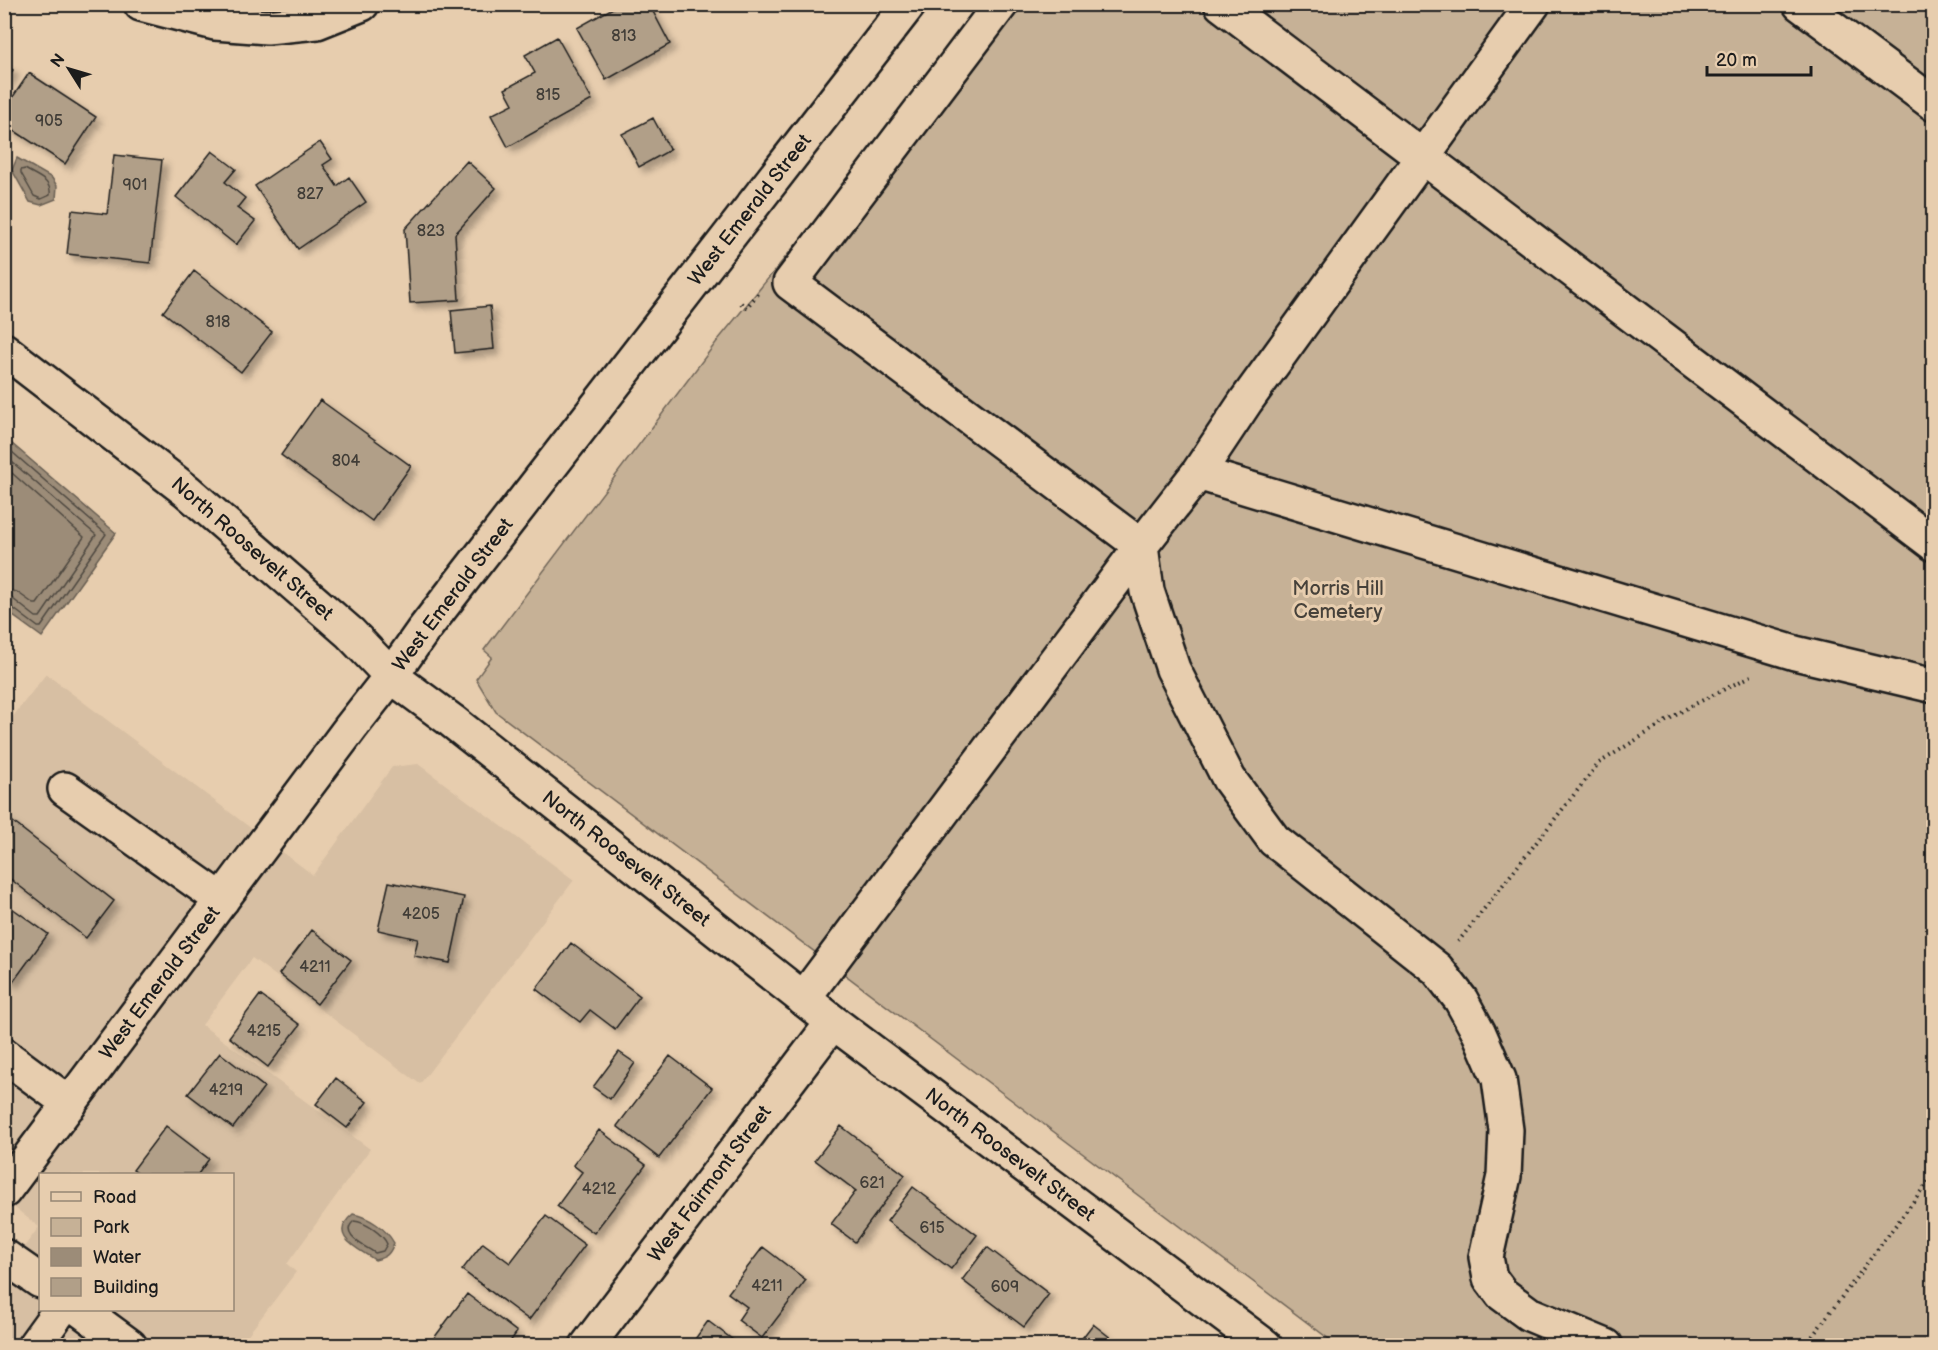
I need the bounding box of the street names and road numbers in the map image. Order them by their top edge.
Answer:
street label: West Emerald Street [683,129,817,291]
street label: North Roosevelt Street [166,472,338,626]
street label: West Emerald Street [387,514,519,676]
street label: North Roosevelt Street [537,786,715,932]
street label: West Emerald Street [94,902,226,1064]
street label: North Roosevelt Street [920,1083,1100,1227]
street label: West Fairmont Street [643,1101,777,1267]

